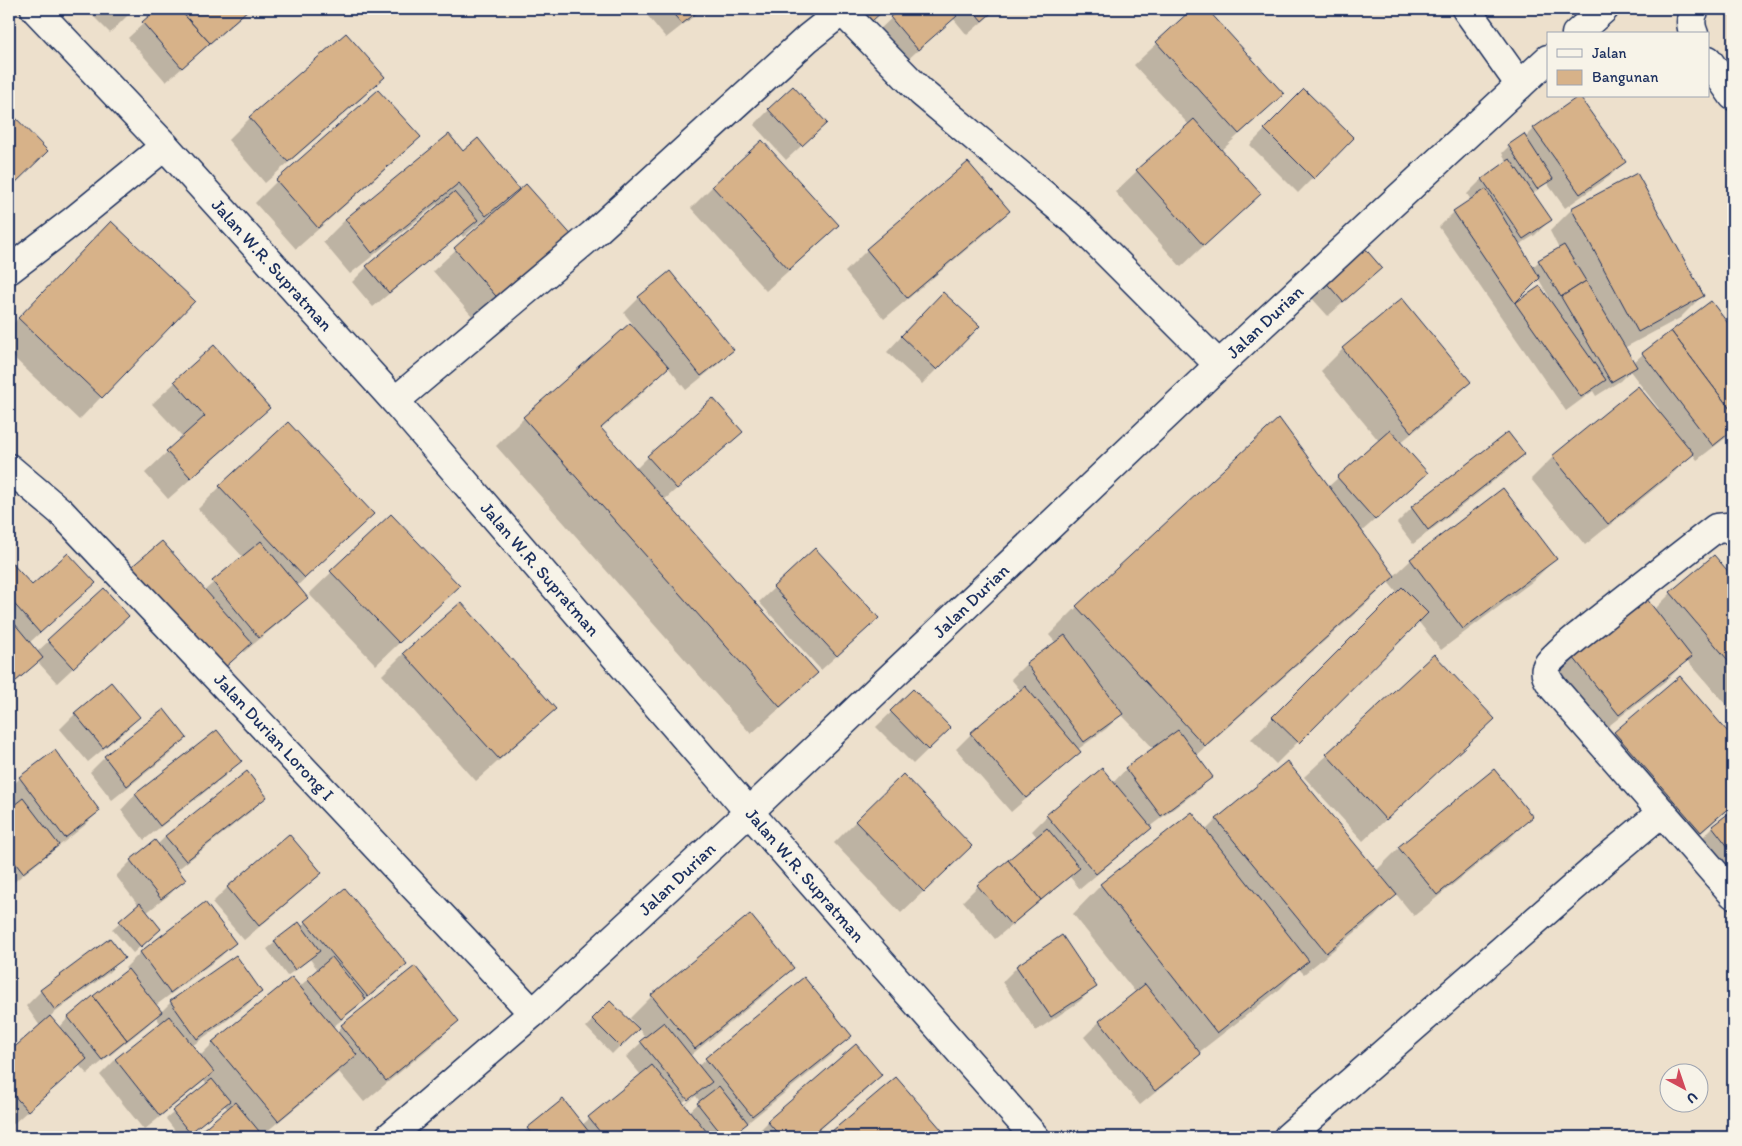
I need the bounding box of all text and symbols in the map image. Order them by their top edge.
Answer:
legend [1547,32,1710,98]
text: Jalan [1592,44,1626,62]
text: Bangunan [1592,68,1659,86]
street label: Jalan W.R. Supratman [207,194,338,336]
street label: Jalan Durian [1222,281,1308,363]
street label: Jalan W.R. Supratman [476,497,605,641]
street label: Jalan Durian [928,559,1014,643]
street label: Jalan Durian Lorong I [209,669,339,805]
street label: Jalan W.R. Supratman [741,803,870,947]
street label: Jalan Durian [634,838,720,920]
north arrow [1660,1064,1710,1114]
text: U [1683,1088,1701,1107]

